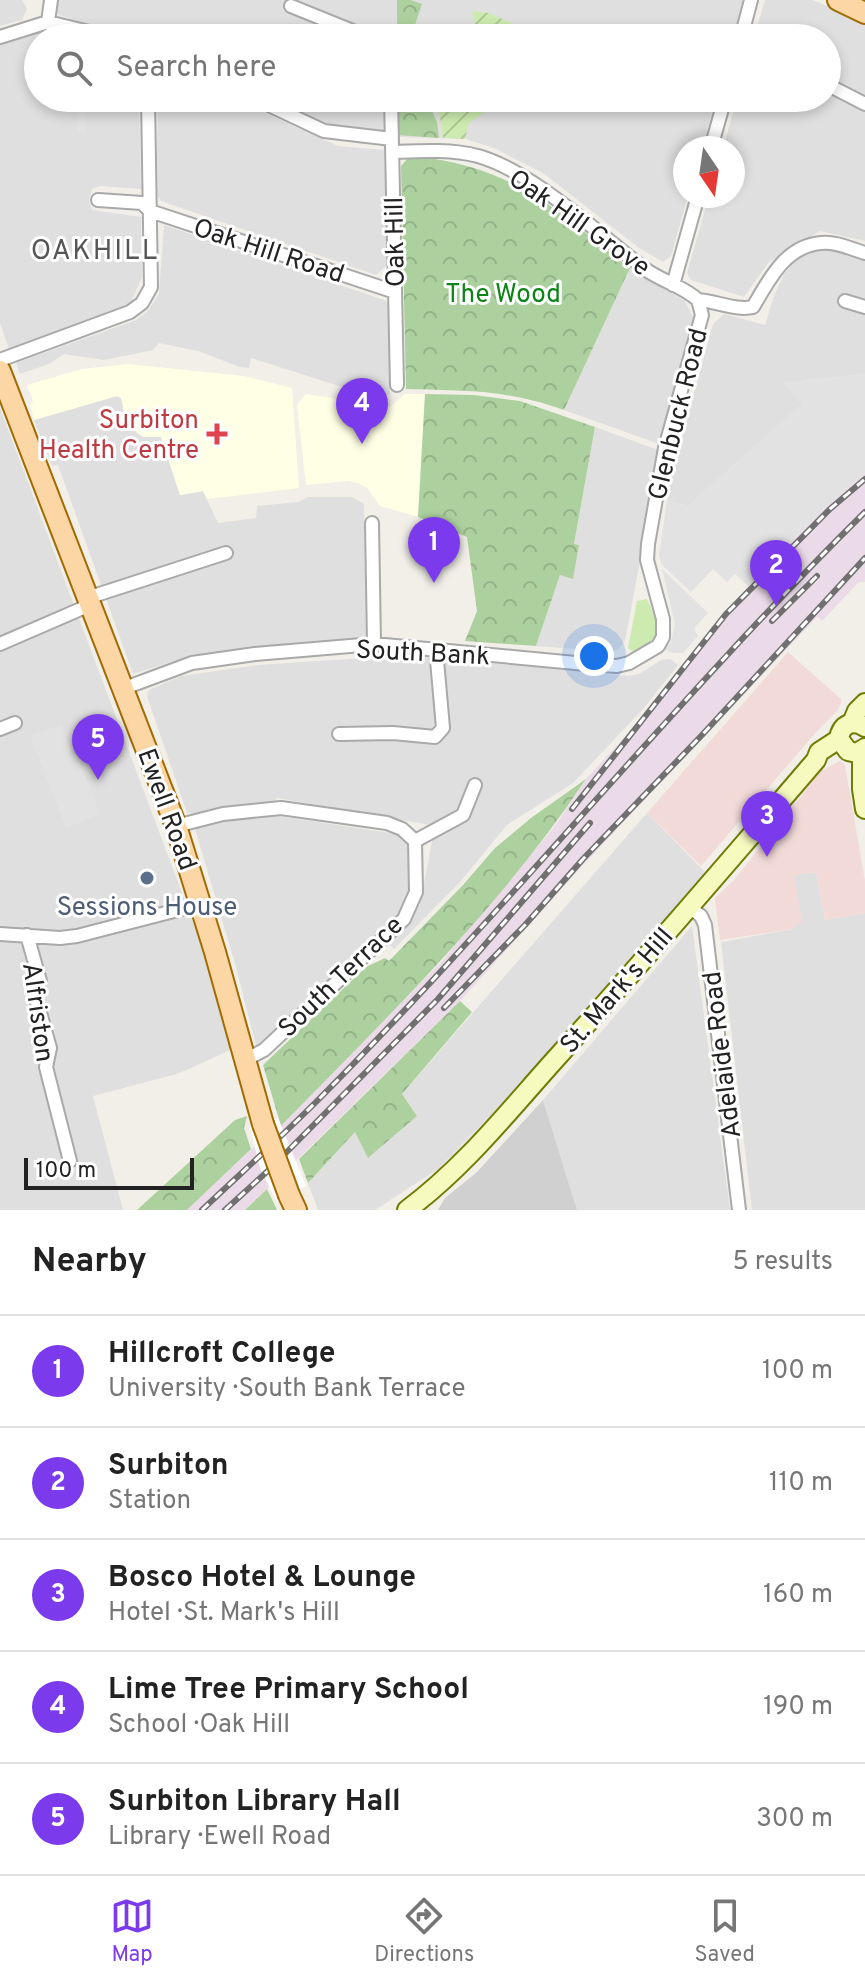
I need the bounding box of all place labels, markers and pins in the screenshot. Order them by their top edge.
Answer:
pin: 4 [336,378,388,444]
place label: Surbiton Health Centre [39,405,199,468]
marker: Surbiton Health Centre [206,423,228,445]
pin: 1 [408,517,460,583]
pin: 2 [750,540,802,606]
pin: 5 [72,714,124,780]
pin: 3 [741,791,793,857]
marker: Sessions House [138,869,156,887]
place label: Sessions House [57,892,237,925]

